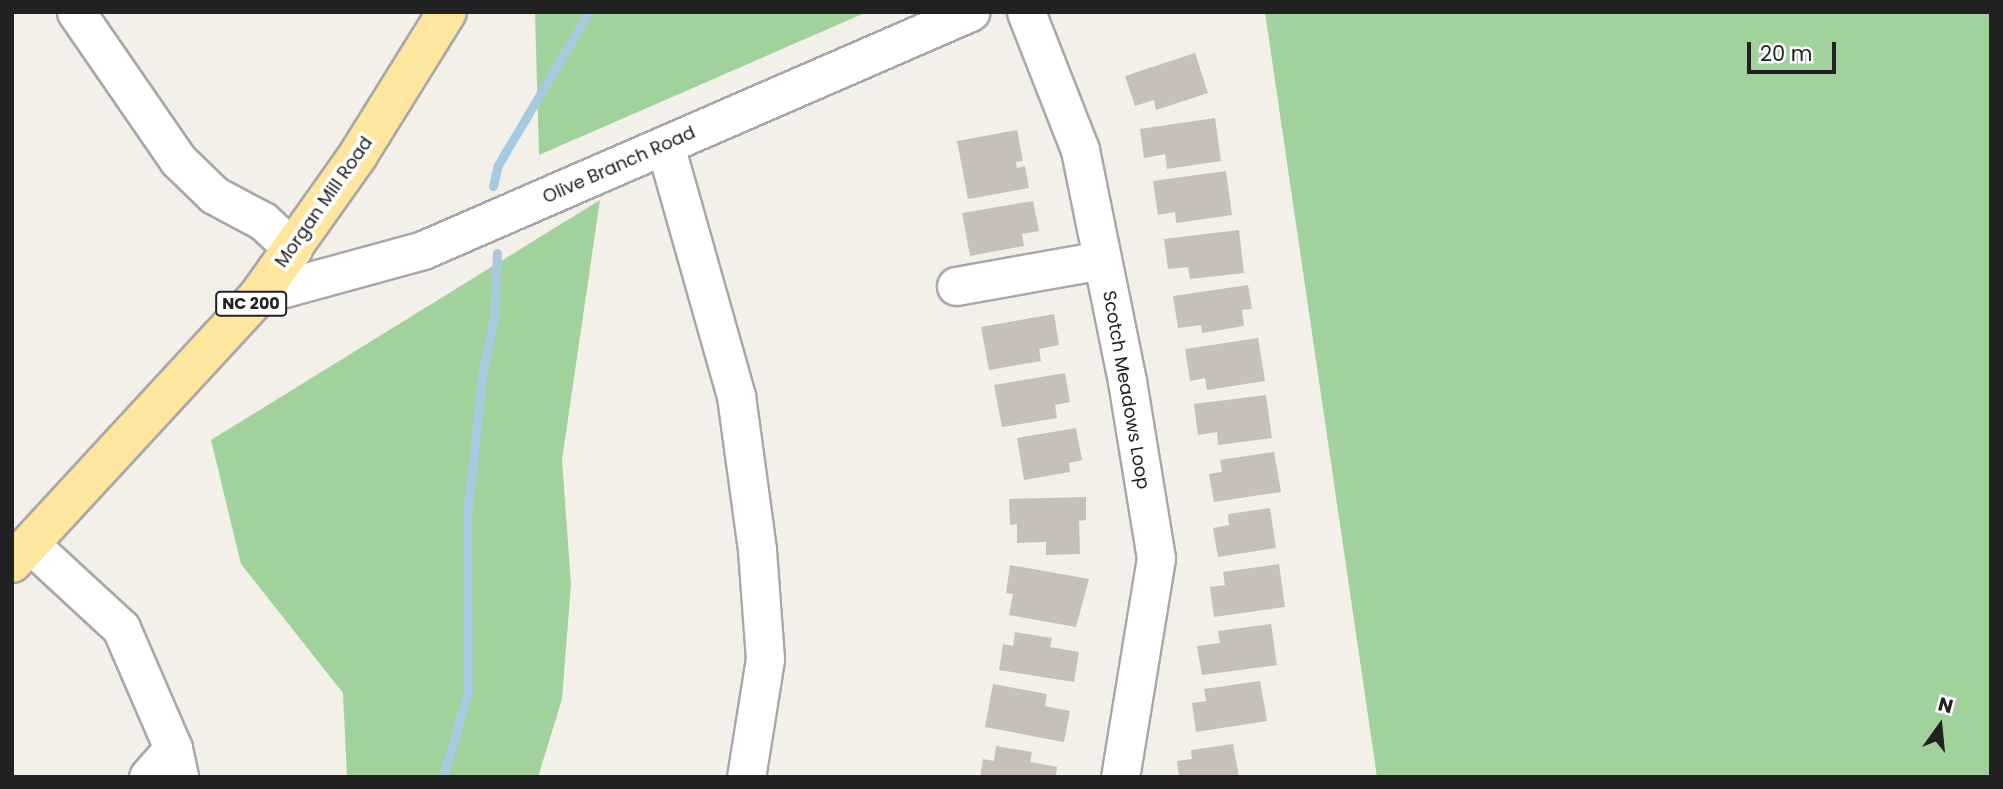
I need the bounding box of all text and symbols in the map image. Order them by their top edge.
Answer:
scale bar [1751,28,1840,72]
text: 20 m [1760,39,1813,68]
street label: Olive Branch Road [539,122,699,208]
street label: Morgan Mill Road [271,132,377,272]
street label: Scotch Meadows Loop [1098,289,1154,491]
road number: NC 200 [214,292,288,316]
text: N [1935,690,1956,720]
north arrow [1905,691,1975,761]

